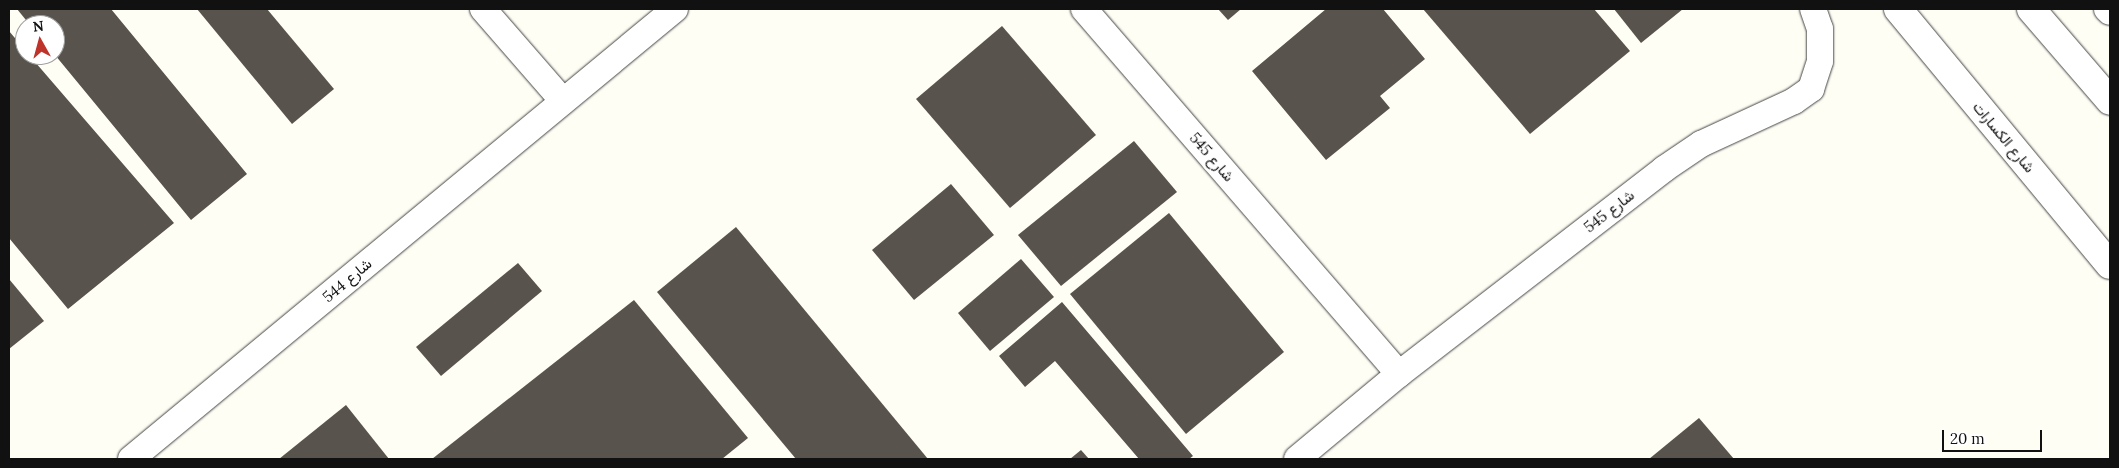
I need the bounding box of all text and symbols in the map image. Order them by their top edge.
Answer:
north arrow [15,15,65,65]
text: N [32,17,45,36]
street label: شارع الكسارات [1969,98,2039,176]
street label: شارع 545 [1186,129,1238,185]
street label: شارع 545 [1580,186,1638,236]
street label: شارع 544 [319,254,375,306]
scale bar [1944,420,2044,452]
text: 20 m [1950,429,1985,448]

